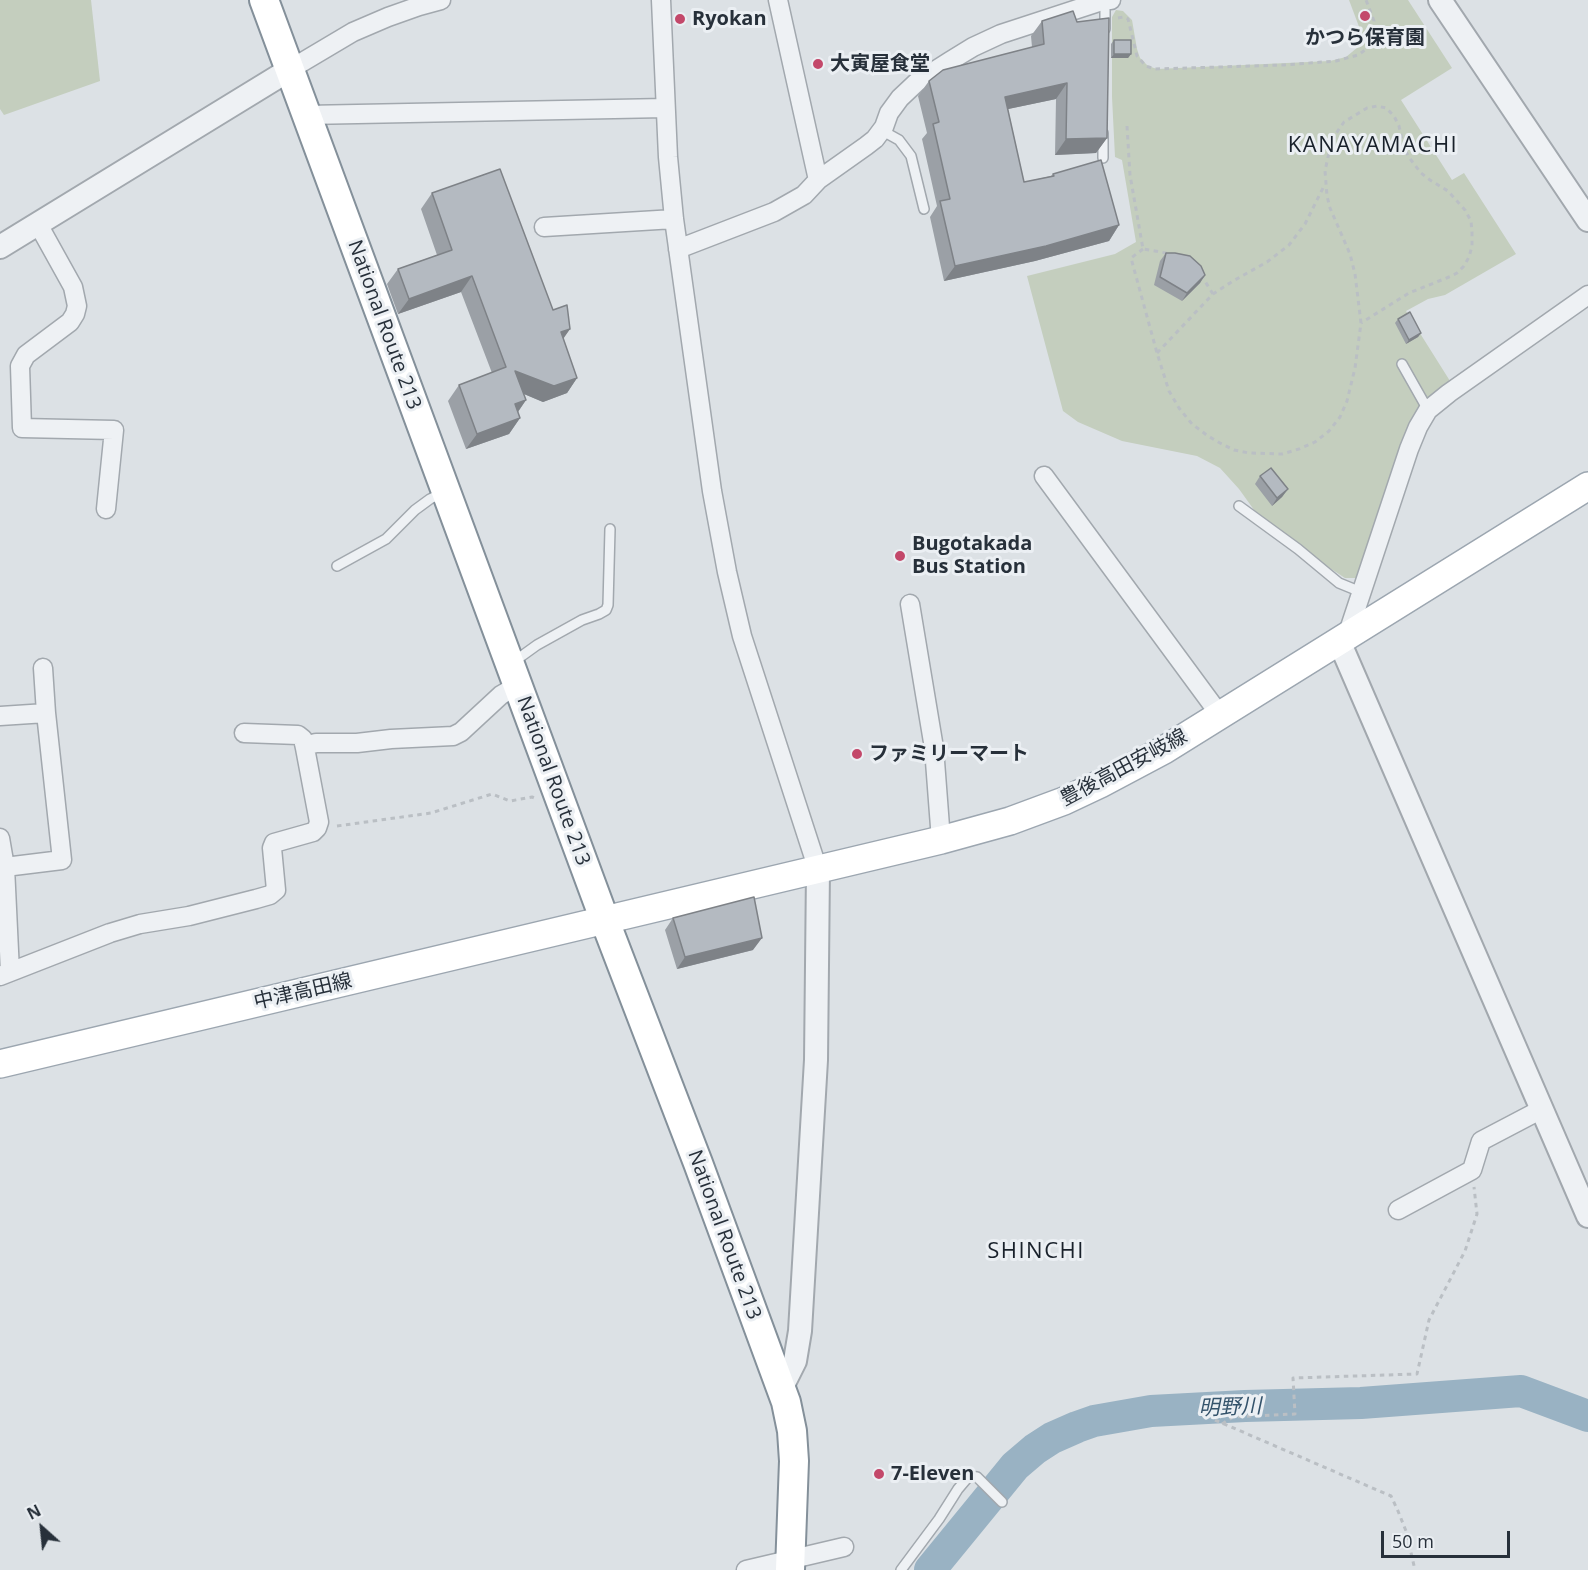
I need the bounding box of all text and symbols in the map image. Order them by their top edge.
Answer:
place label: Ryokan [692,7,767,31]
marker: かつら保育園 [1358,9,1372,23]
marker: Ryokan [673,12,687,26]
place label: かつら保育園 [1305,26,1425,50]
place label: 大寅屋食堂 [830,52,930,76]
marker: 大寅屋食堂 [811,57,825,71]
district label: KANAYAMACHI [1288,133,1458,159]
street label: National Route 213 [342,237,426,413]
place label: Bugotakada Bus Station [912,532,1032,579]
marker: Bugotakada Bus Station [893,549,907,563]
street label: National Route 213 [511,693,595,869]
street label: 豊後高田安岐線 [1057,725,1191,811]
place label: ファミリーマート [869,742,1029,766]
marker: ファミリーマート [850,747,864,761]
street label: 中津高田線 [252,969,354,1015]
street label: National Route 213 [682,1147,766,1323]
district label: SHINCHI [987,1239,1085,1265]
water label: 明野川 [1198,1394,1262,1422]
place label: 7-Eleven [891,1462,974,1486]
marker: 7-Eleven [872,1467,886,1481]
north arrow [12,1498,72,1558]
text: N [23,1499,45,1525]
scale bar [1384,1519,1513,1557]
text: 50 m [1392,1529,1434,1553]

